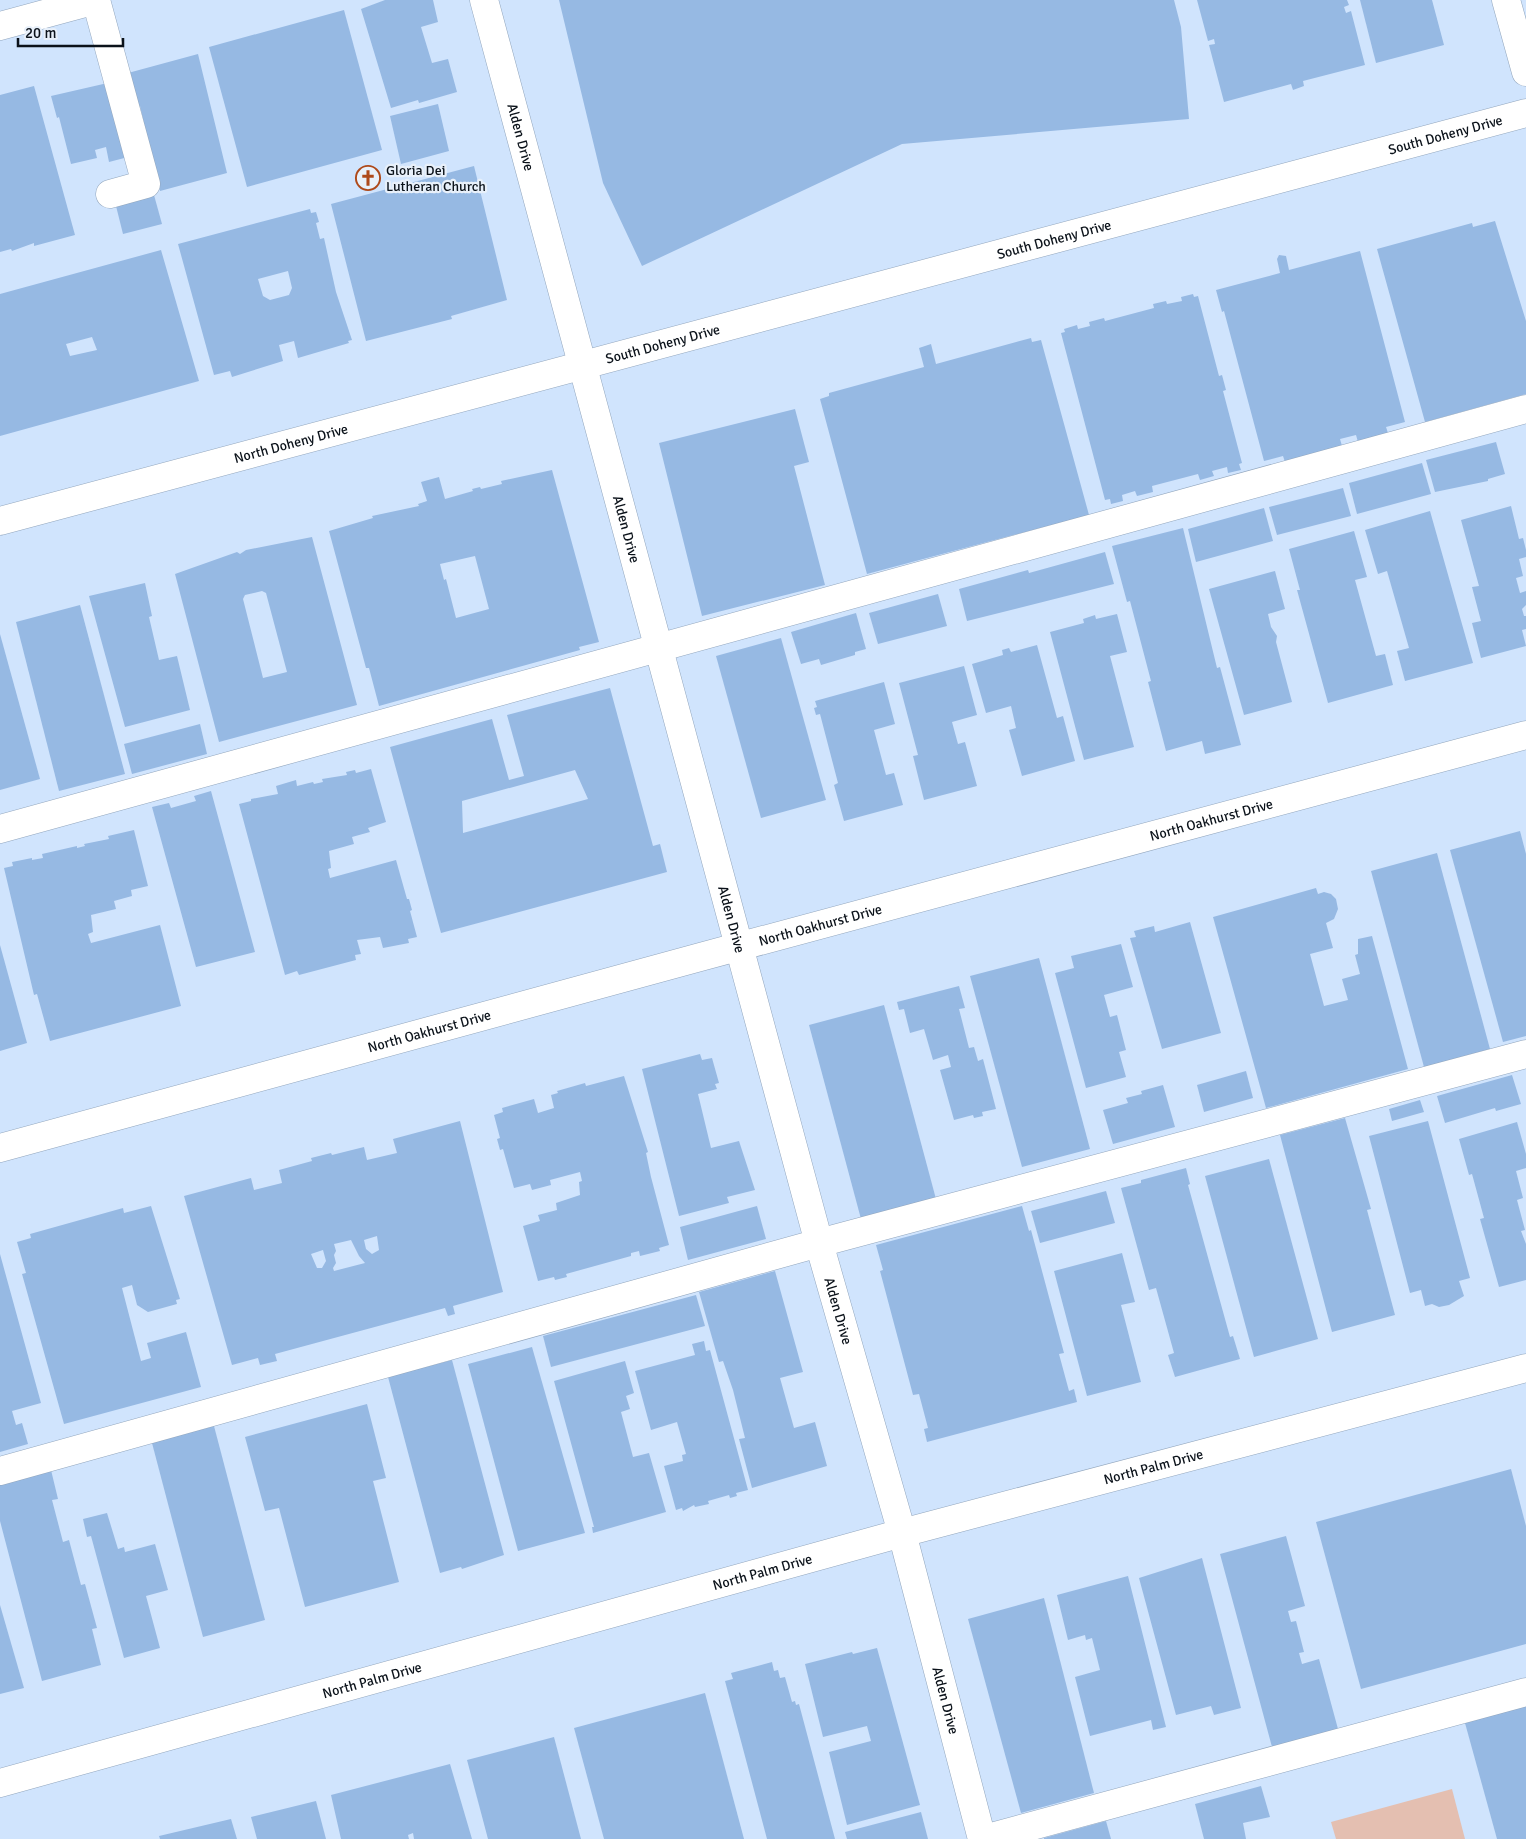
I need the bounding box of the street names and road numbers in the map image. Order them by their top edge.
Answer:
street label: Alden Drive [504,102,538,173]
street label: South Doheny Drive [1386,111,1504,158]
street label: South Doheny Drive [995,216,1113,263]
street label: South Doheny Drive [604,320,722,367]
street label: North Doheny Drive [232,420,350,467]
street label: Alden Drive [609,494,644,565]
street label: North Oakhurst Drive [1148,795,1275,844]
street label: Alden Drive [715,884,749,955]
street label: North Oakhurst Drive [757,900,884,949]
street label: North Oakhurst Drive [366,1006,493,1056]
street label: Alden Drive [821,1275,856,1346]
street label: North Palm Drive [1102,1445,1205,1488]
street label: North Palm Drive [711,1550,814,1594]
street label: North Palm Drive [320,1658,424,1702]
street label: Alden Drive [929,1665,963,1736]

